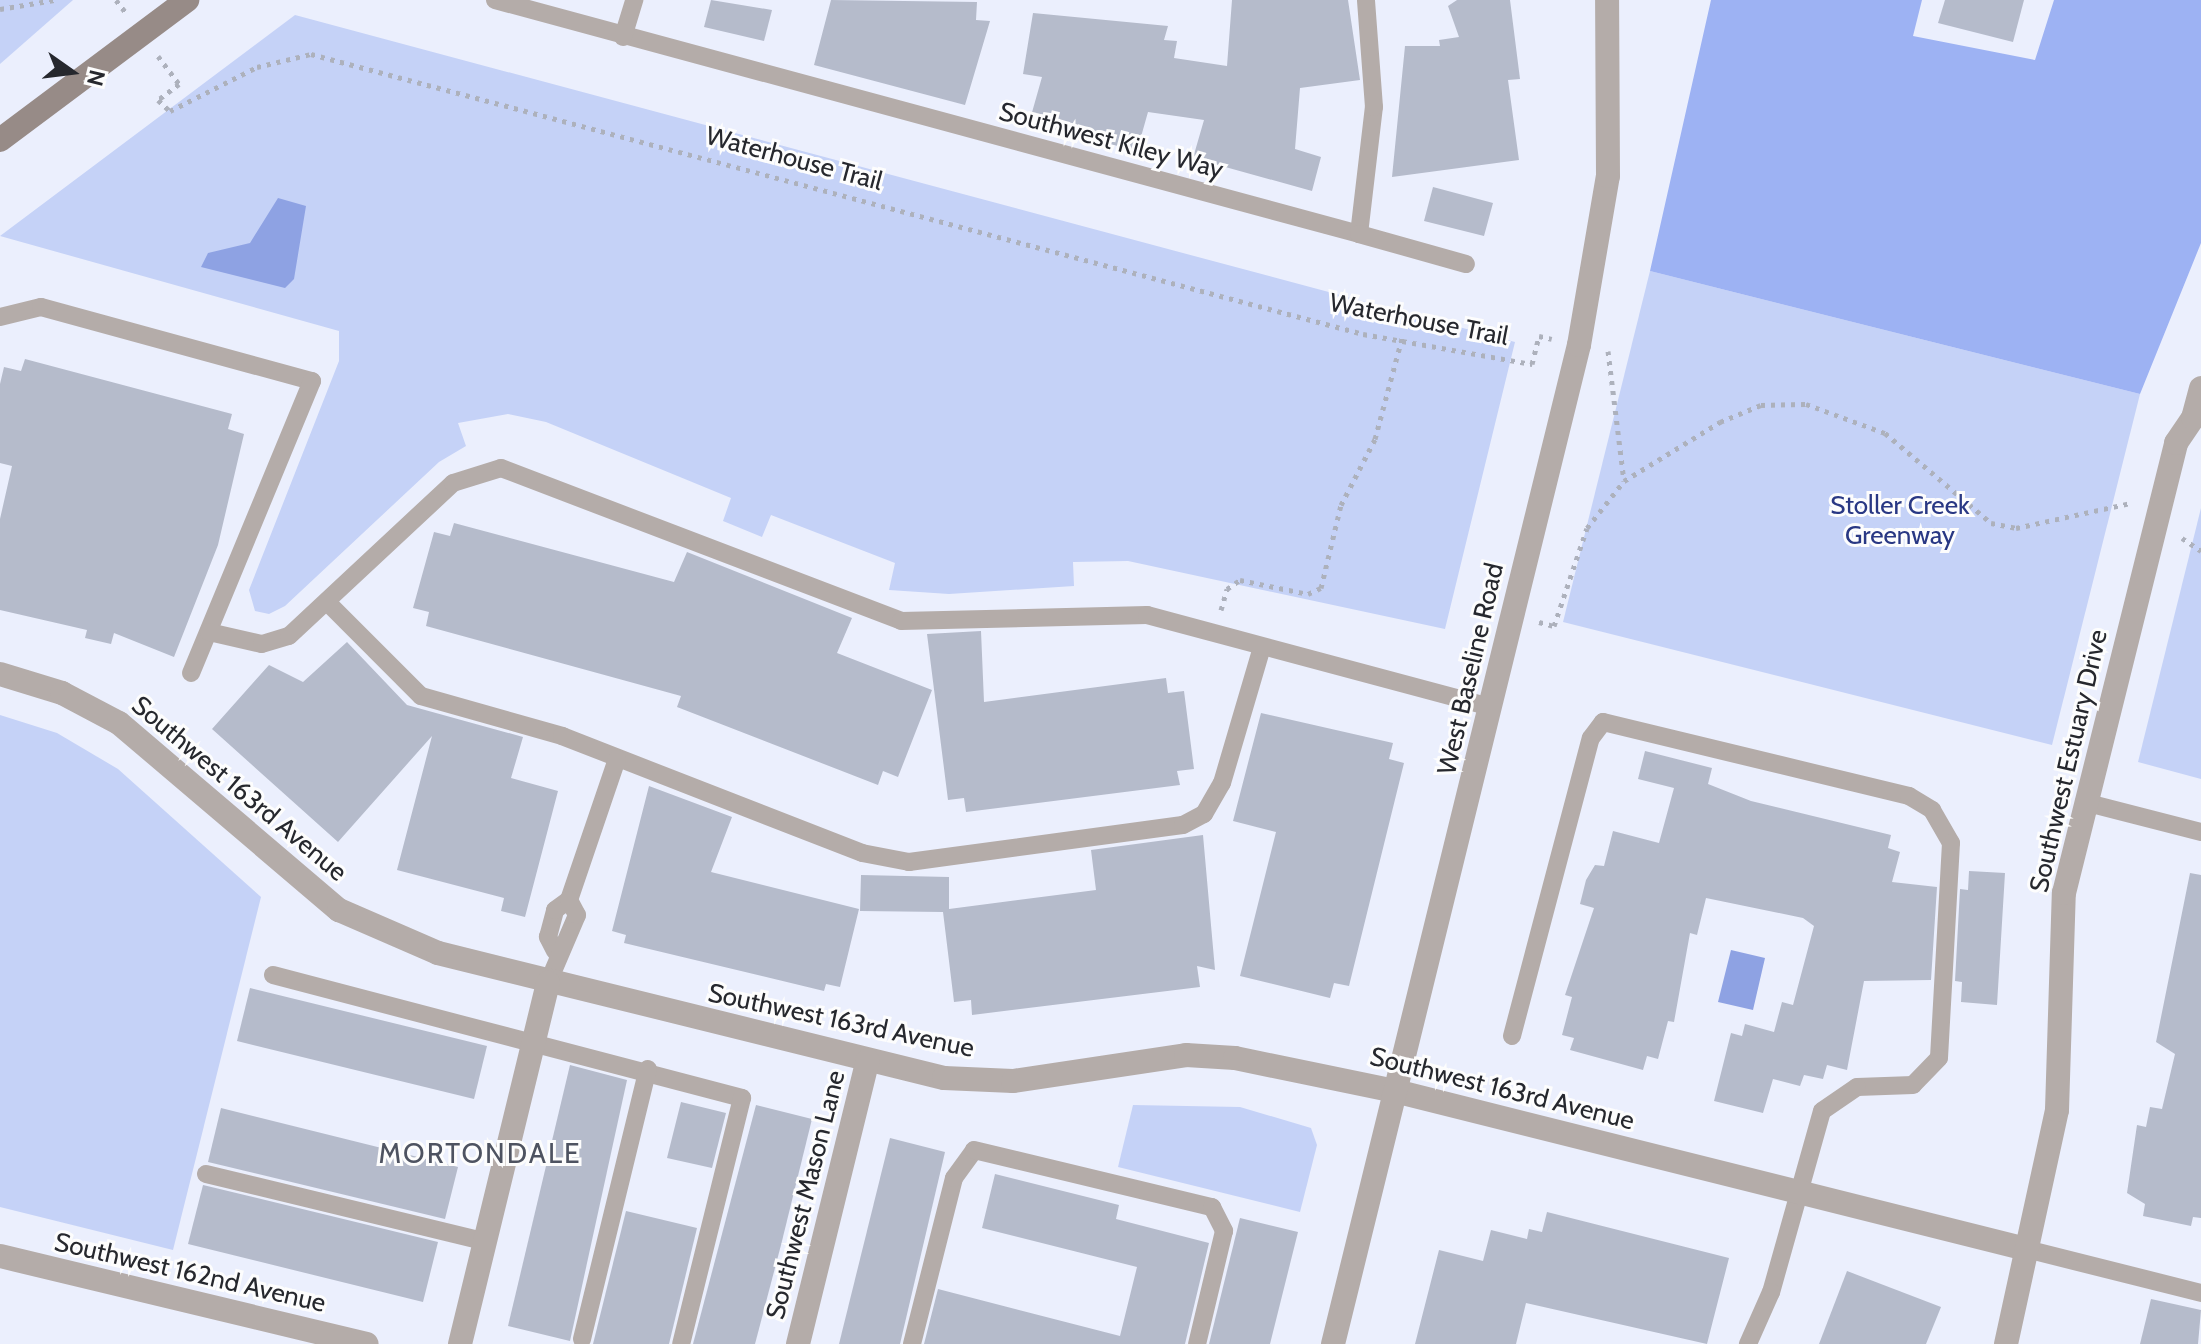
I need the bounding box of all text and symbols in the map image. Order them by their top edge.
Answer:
north arrow [32,32,112,112]
text: N [81,67,111,89]
street label: Southwest Kiley Way [995,96,1227,186]
street label: Waterhouse Trail [702,120,886,198]
street label: Waterhouse Trail [1327,287,1511,353]
park label: Stoller Creek Greenway [1830,490,1970,552]
street label: West Baseline Road [1431,560,1511,778]
street label: Southwest Estuary Drive [2024,627,2114,895]
street label: Southwest 163rd Avenue [125,690,353,888]
street label: Southwest 163rd Avenue [705,978,977,1064]
street label: Southwest 163rd Avenue [1367,1041,1637,1137]
street label: Southwest Mason Lane [760,1067,852,1323]
district label: MORTONDALE [378,1136,582,1170]
street label: Southwest 162nd Avenue [51,1227,329,1319]

